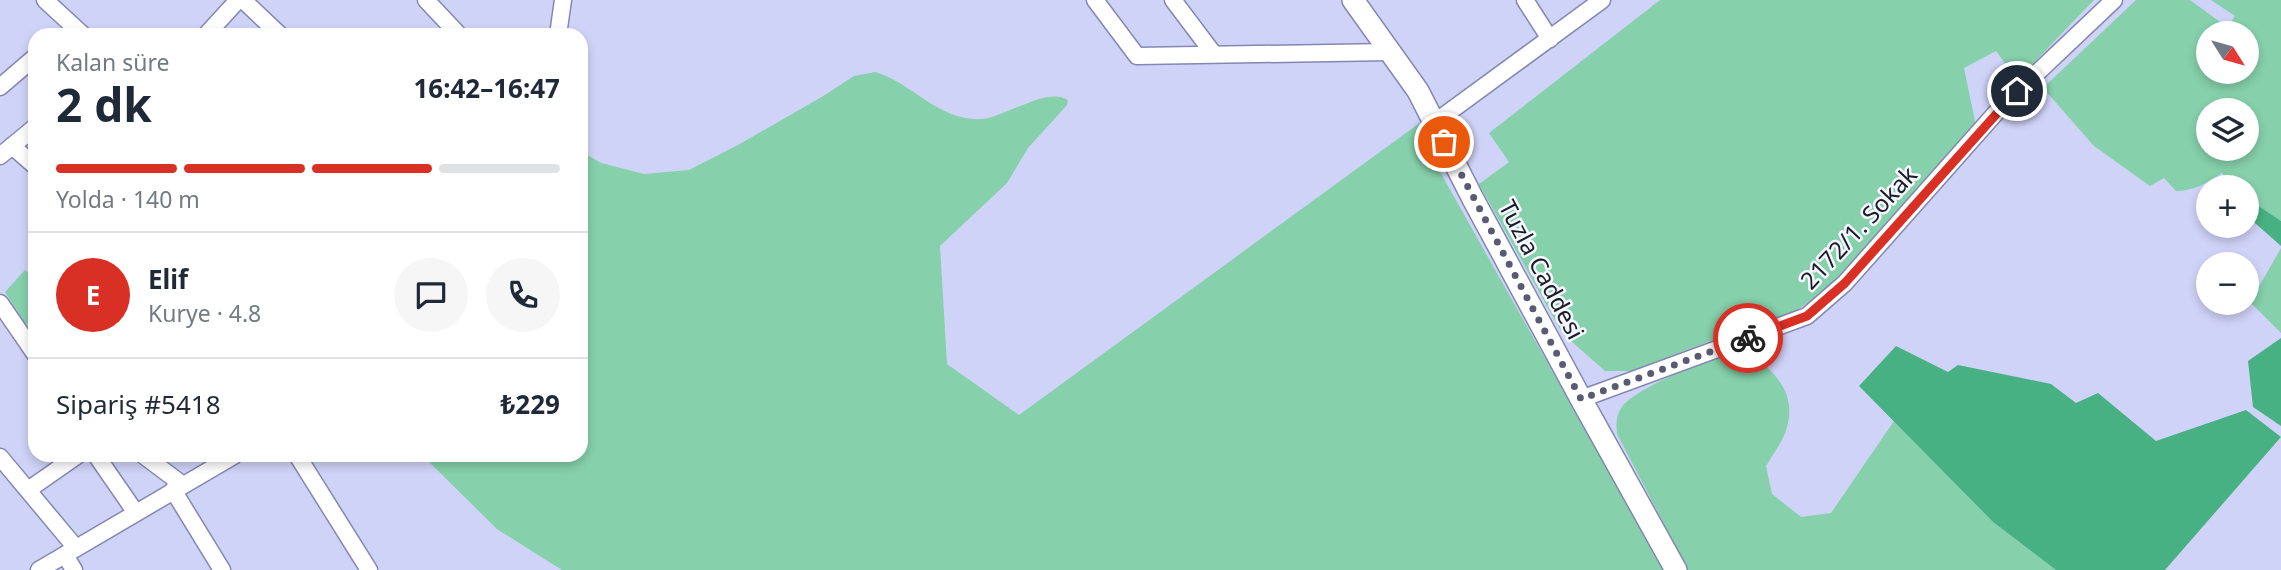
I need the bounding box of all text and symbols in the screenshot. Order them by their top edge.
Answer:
north arrow [2196,21,2259,84]
map controls [2196,21,2259,315]
text: Kalan süre [56,46,169,78]
pin [1987,61,2047,121]
text: 16:42–16:47 [413,70,560,106]
icon: home [1998,72,2036,110]
text: 2 dk [56,73,152,135]
button: layers [2196,98,2259,161]
pin [1414,112,1474,172]
icon: bag [1425,123,1463,161]
street label: 2172/1. Sokak [1792,158,1924,296]
button: + [2196,175,2259,238]
text: Yolda · 140 m [56,183,200,215]
street label: Tuzla Caddesi [1492,194,1593,345]
button: − [2196,252,2259,315]
button: chat [394,258,468,332]
button: phone [486,258,560,332]
text: Elif [148,261,188,297]
text: E [86,277,100,313]
text: Kurye · 4.8 [148,297,261,329]
courier [1713,303,1783,373]
icon: bike [1729,319,1767,357]
text: Sipariş #5418 [56,386,221,422]
text: ₺229 [501,386,560,422]

